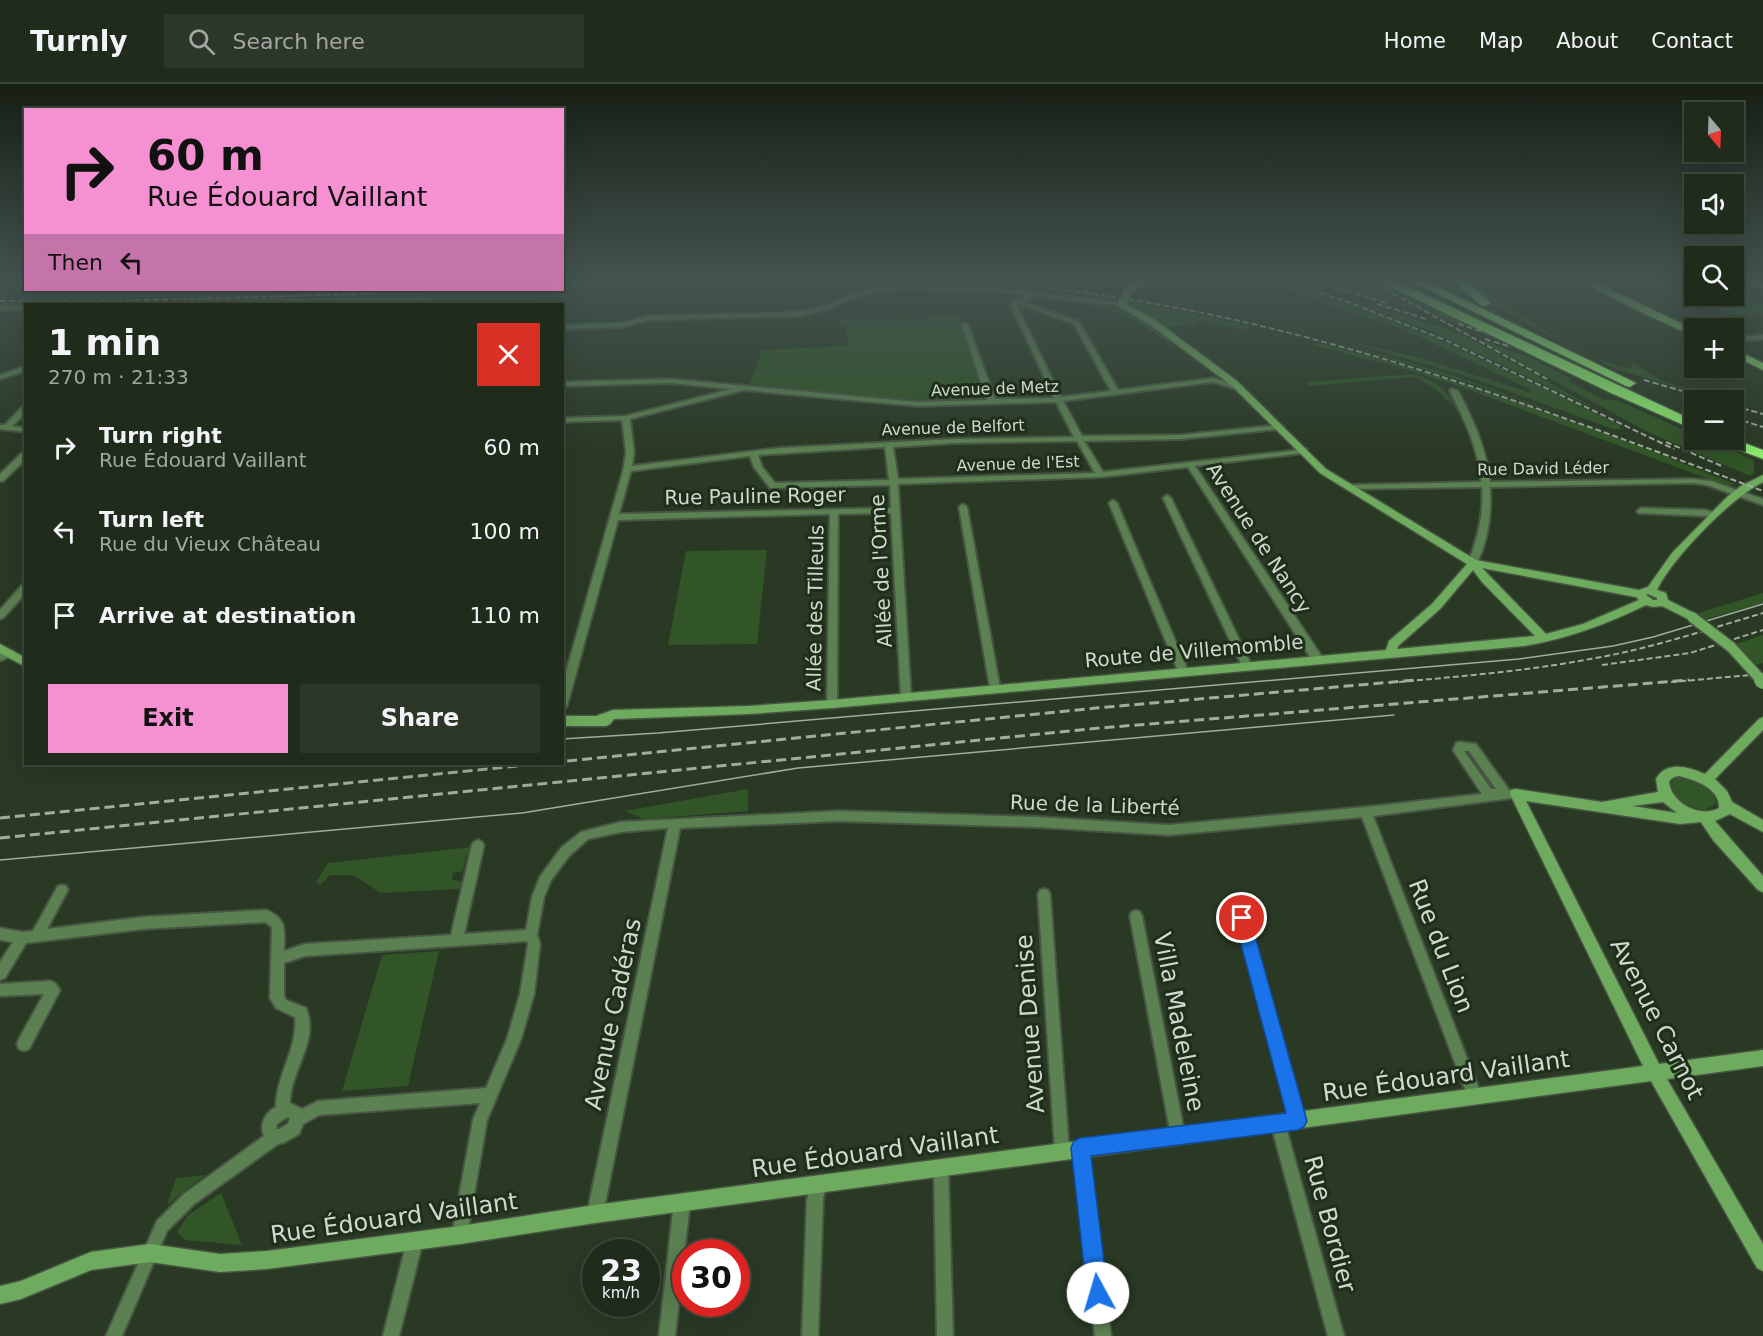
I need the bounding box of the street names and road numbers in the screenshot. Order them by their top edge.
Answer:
street label: Avenue de Metz [931,377,1059,400]
street label: Avenue de Belfort [881,416,1025,439]
street label: Avenue de l'Est [956,452,1080,475]
street label: Avenue de Nancy [1201,458,1317,618]
street label: Rue David Léder [1477,458,1609,479]
street label: Rue Pauline Roger [664,482,847,510]
street label: Allée de l'Orme [865,494,897,648]
street label: Allée des Tilleuls [802,524,828,692]
street label: Route de Villemomble [1083,629,1305,673]
street label: Rue de la Liberté [1010,790,1180,820]
street label: Rue du Lion [1403,875,1479,1017]
street label: Avenue Cadéras [579,916,647,1112]
street label: Villa Madeleine [1148,930,1210,1114]
street label: Avenue Denise [1010,934,1050,1114]
street label: Avenue Carnot [1604,934,1710,1104]
street label: Rue Édouard Vaillant [1321,1044,1571,1107]
street label: Rue Édouard Vaillant [750,1120,1000,1183]
street label: Rue Bordier [1298,1153,1362,1296]
street label: Rue Édouard Vaillant [269,1186,519,1249]

